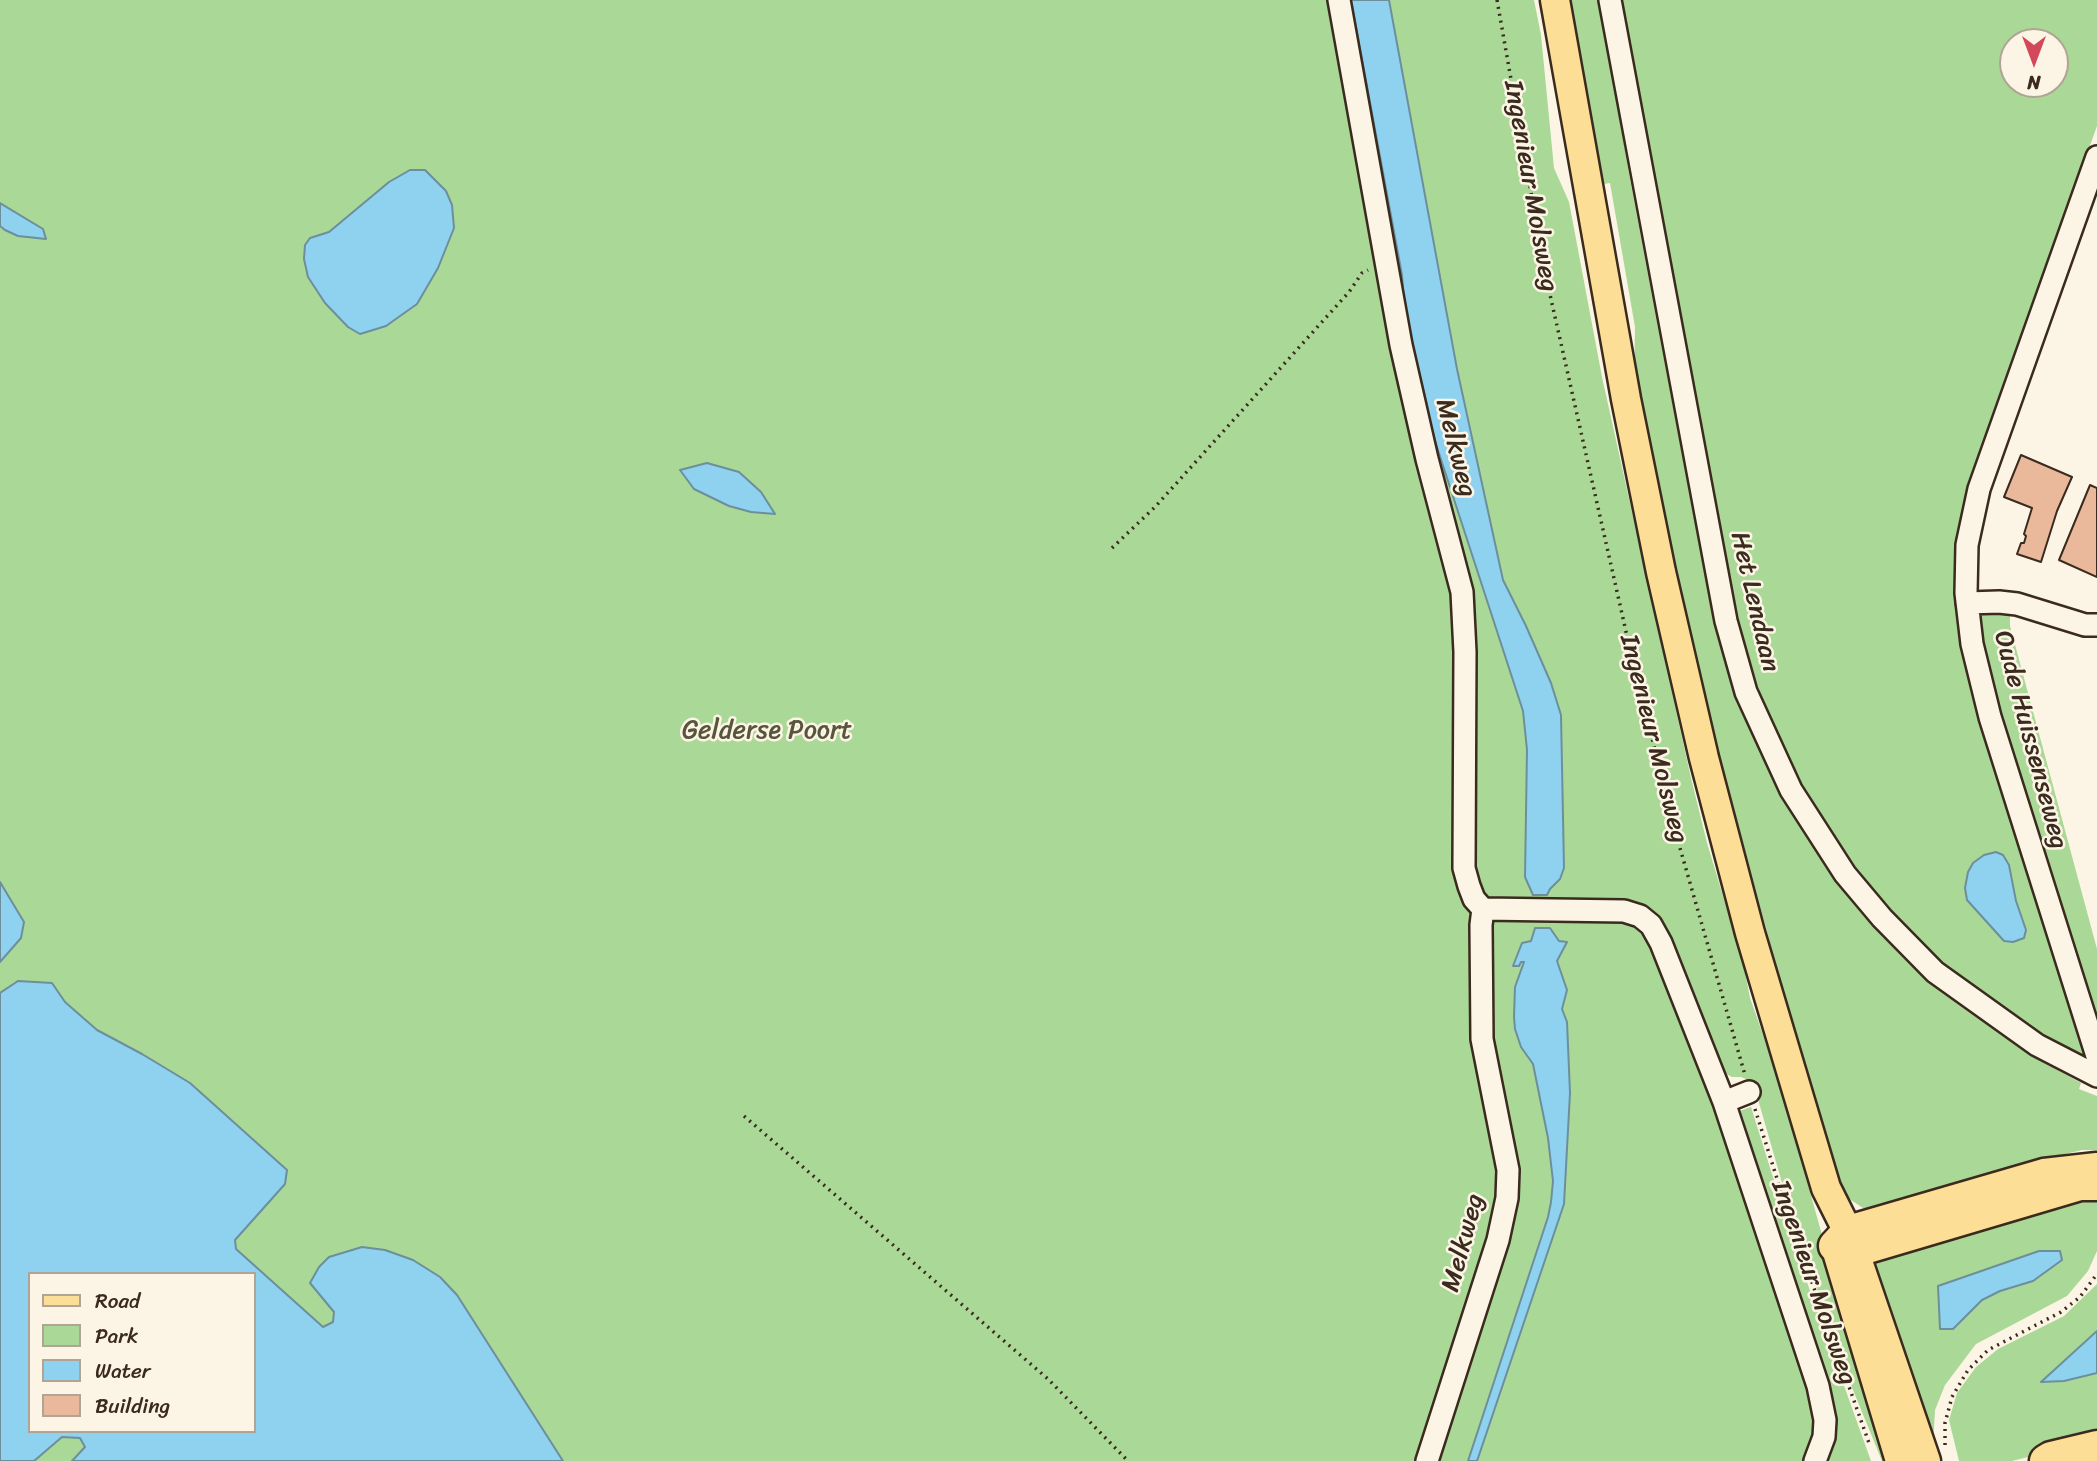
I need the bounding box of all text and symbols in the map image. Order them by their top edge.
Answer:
north arrow [1999,28,2069,98]
text: N [2027,66,2041,99]
street label: Ingenieur Molsweg [1496,78,1564,294]
street label: Melkweg [1428,396,1482,500]
street label: Het Lendaan [1723,529,1785,675]
street label: Oude Huissenseweg [1986,628,2074,852]
street label: Ingenieur Molsweg [1612,631,1694,847]
park label: Gelderse Poort [682,715,852,747]
street label: Ingenieur Molsweg [1763,1177,1863,1389]
street label: Melkweg [1436,1191,1492,1295]
legend [28,1272,256,1433]
text: Road [95,1282,140,1320]
text: Park [95,1317,138,1355]
text: Water [95,1352,150,1390]
text: Building [95,1387,170,1425]

